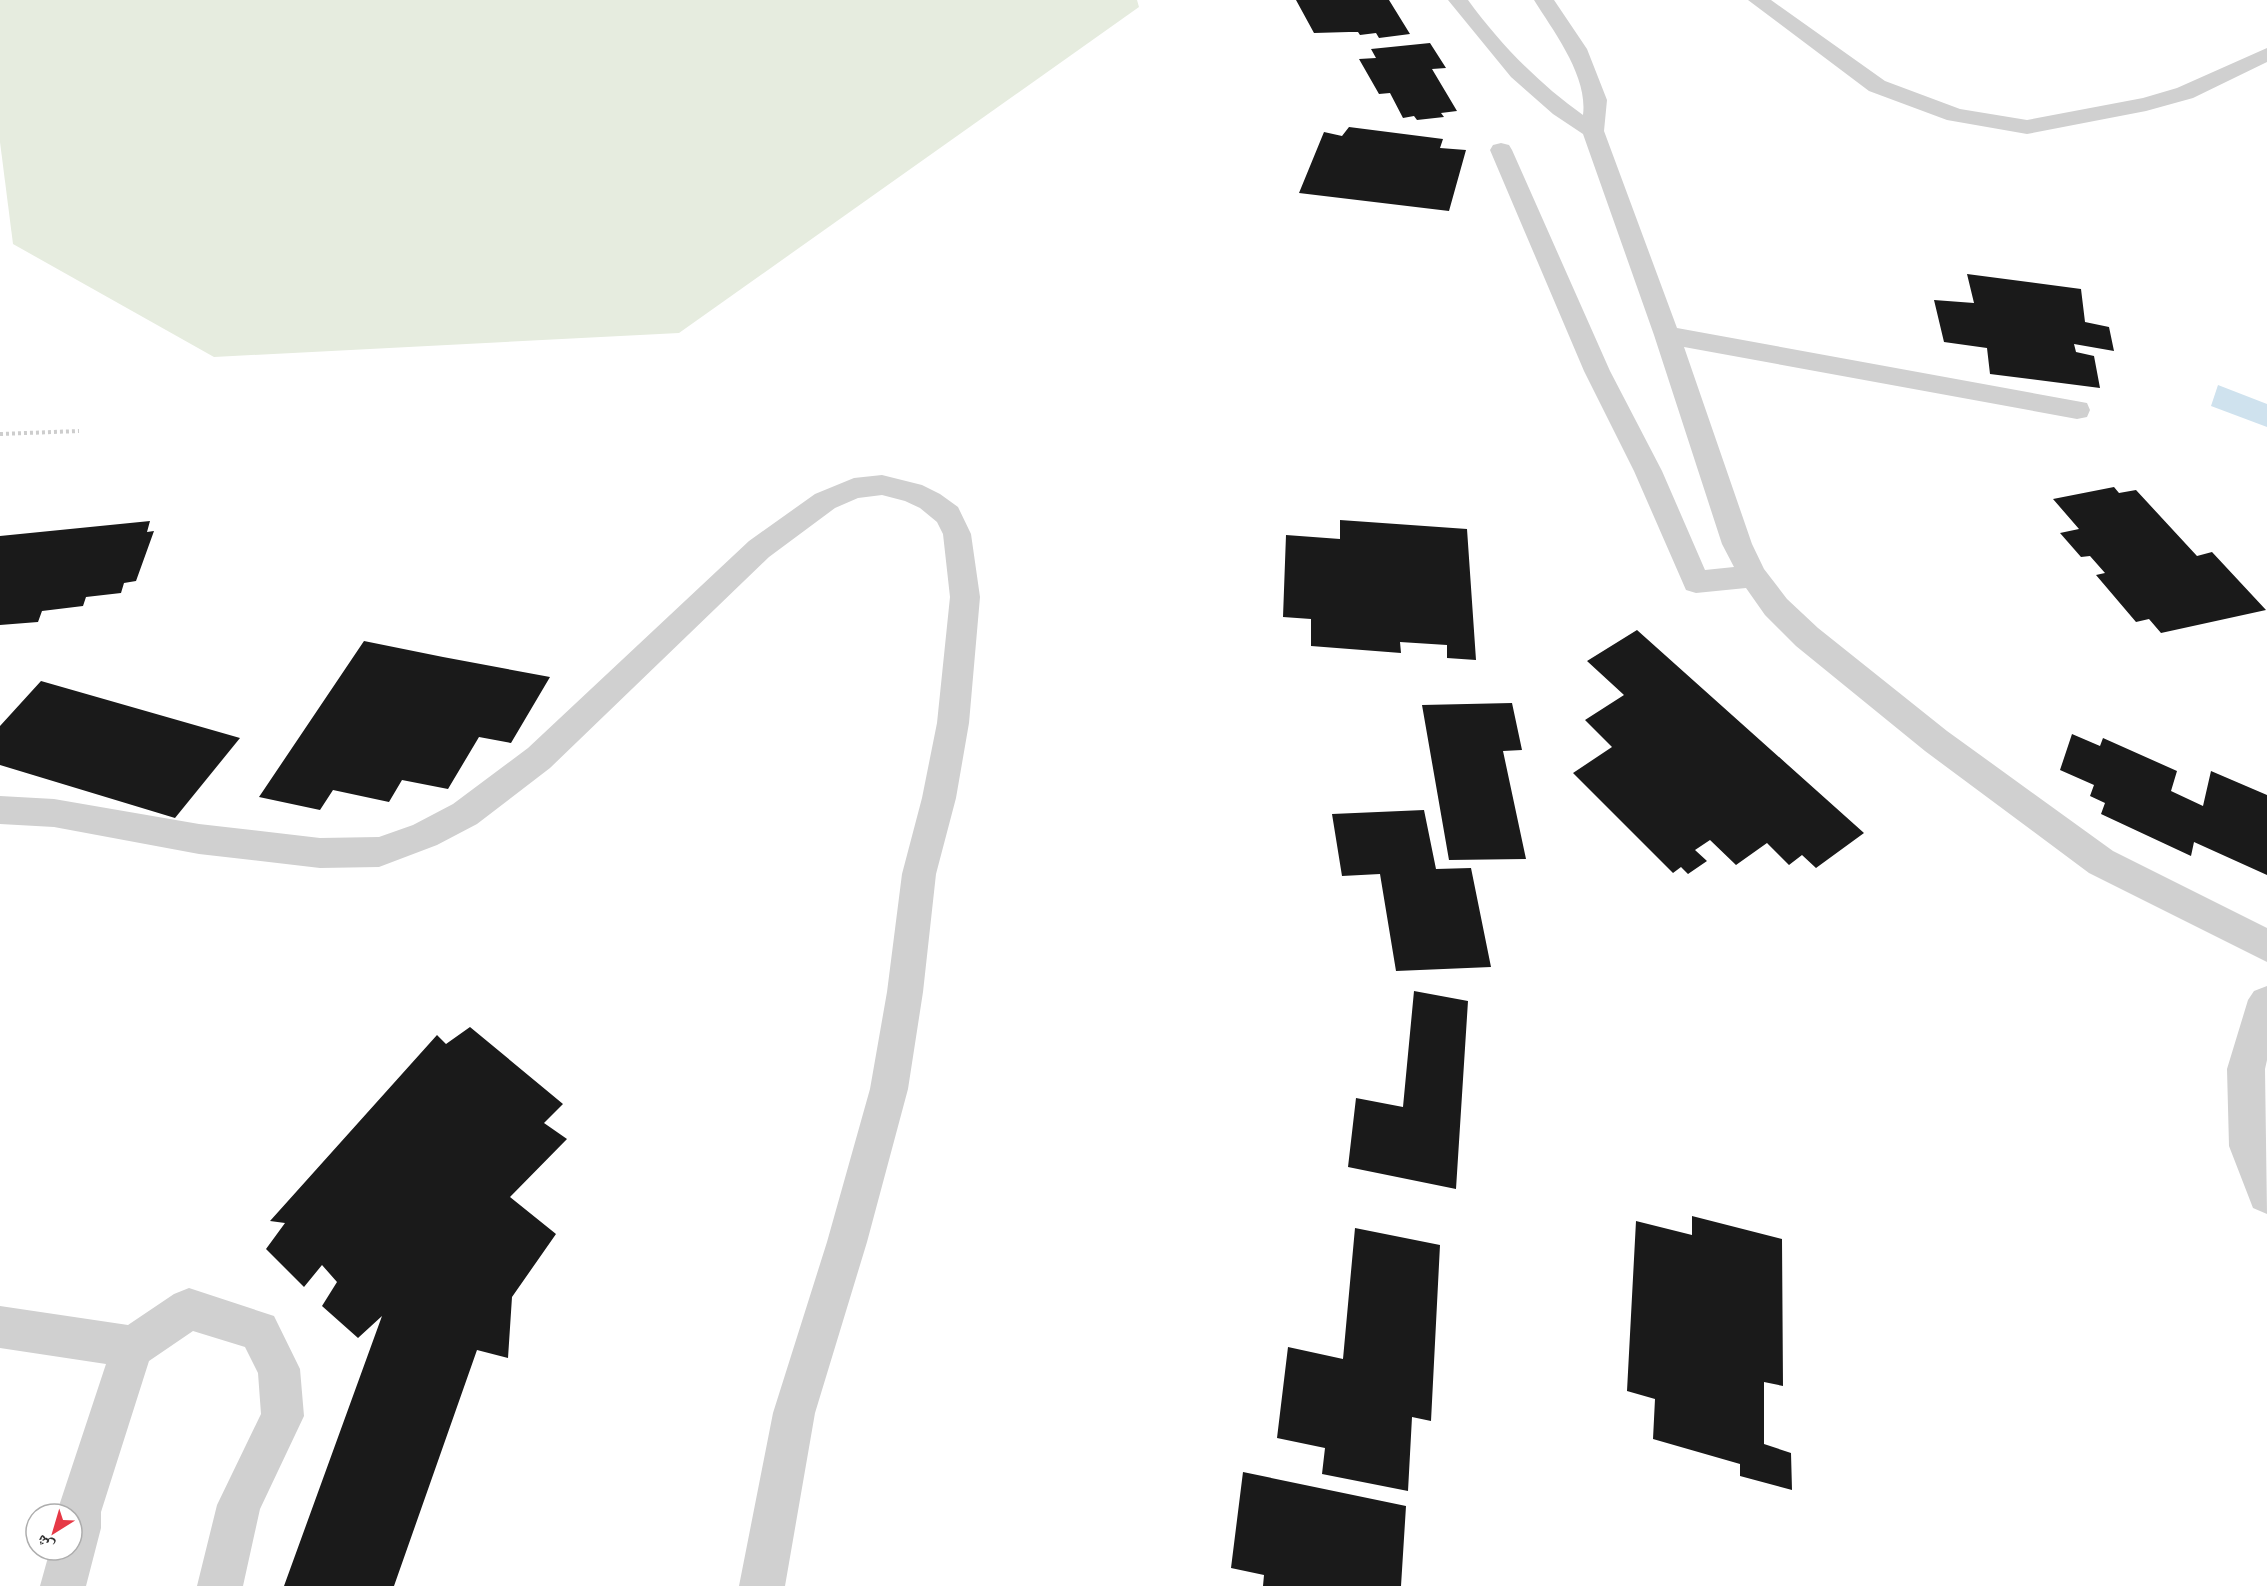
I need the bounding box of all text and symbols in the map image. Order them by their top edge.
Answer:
north arrow [24,1502,84,1562]
text: ش [32,1531,58,1557]

